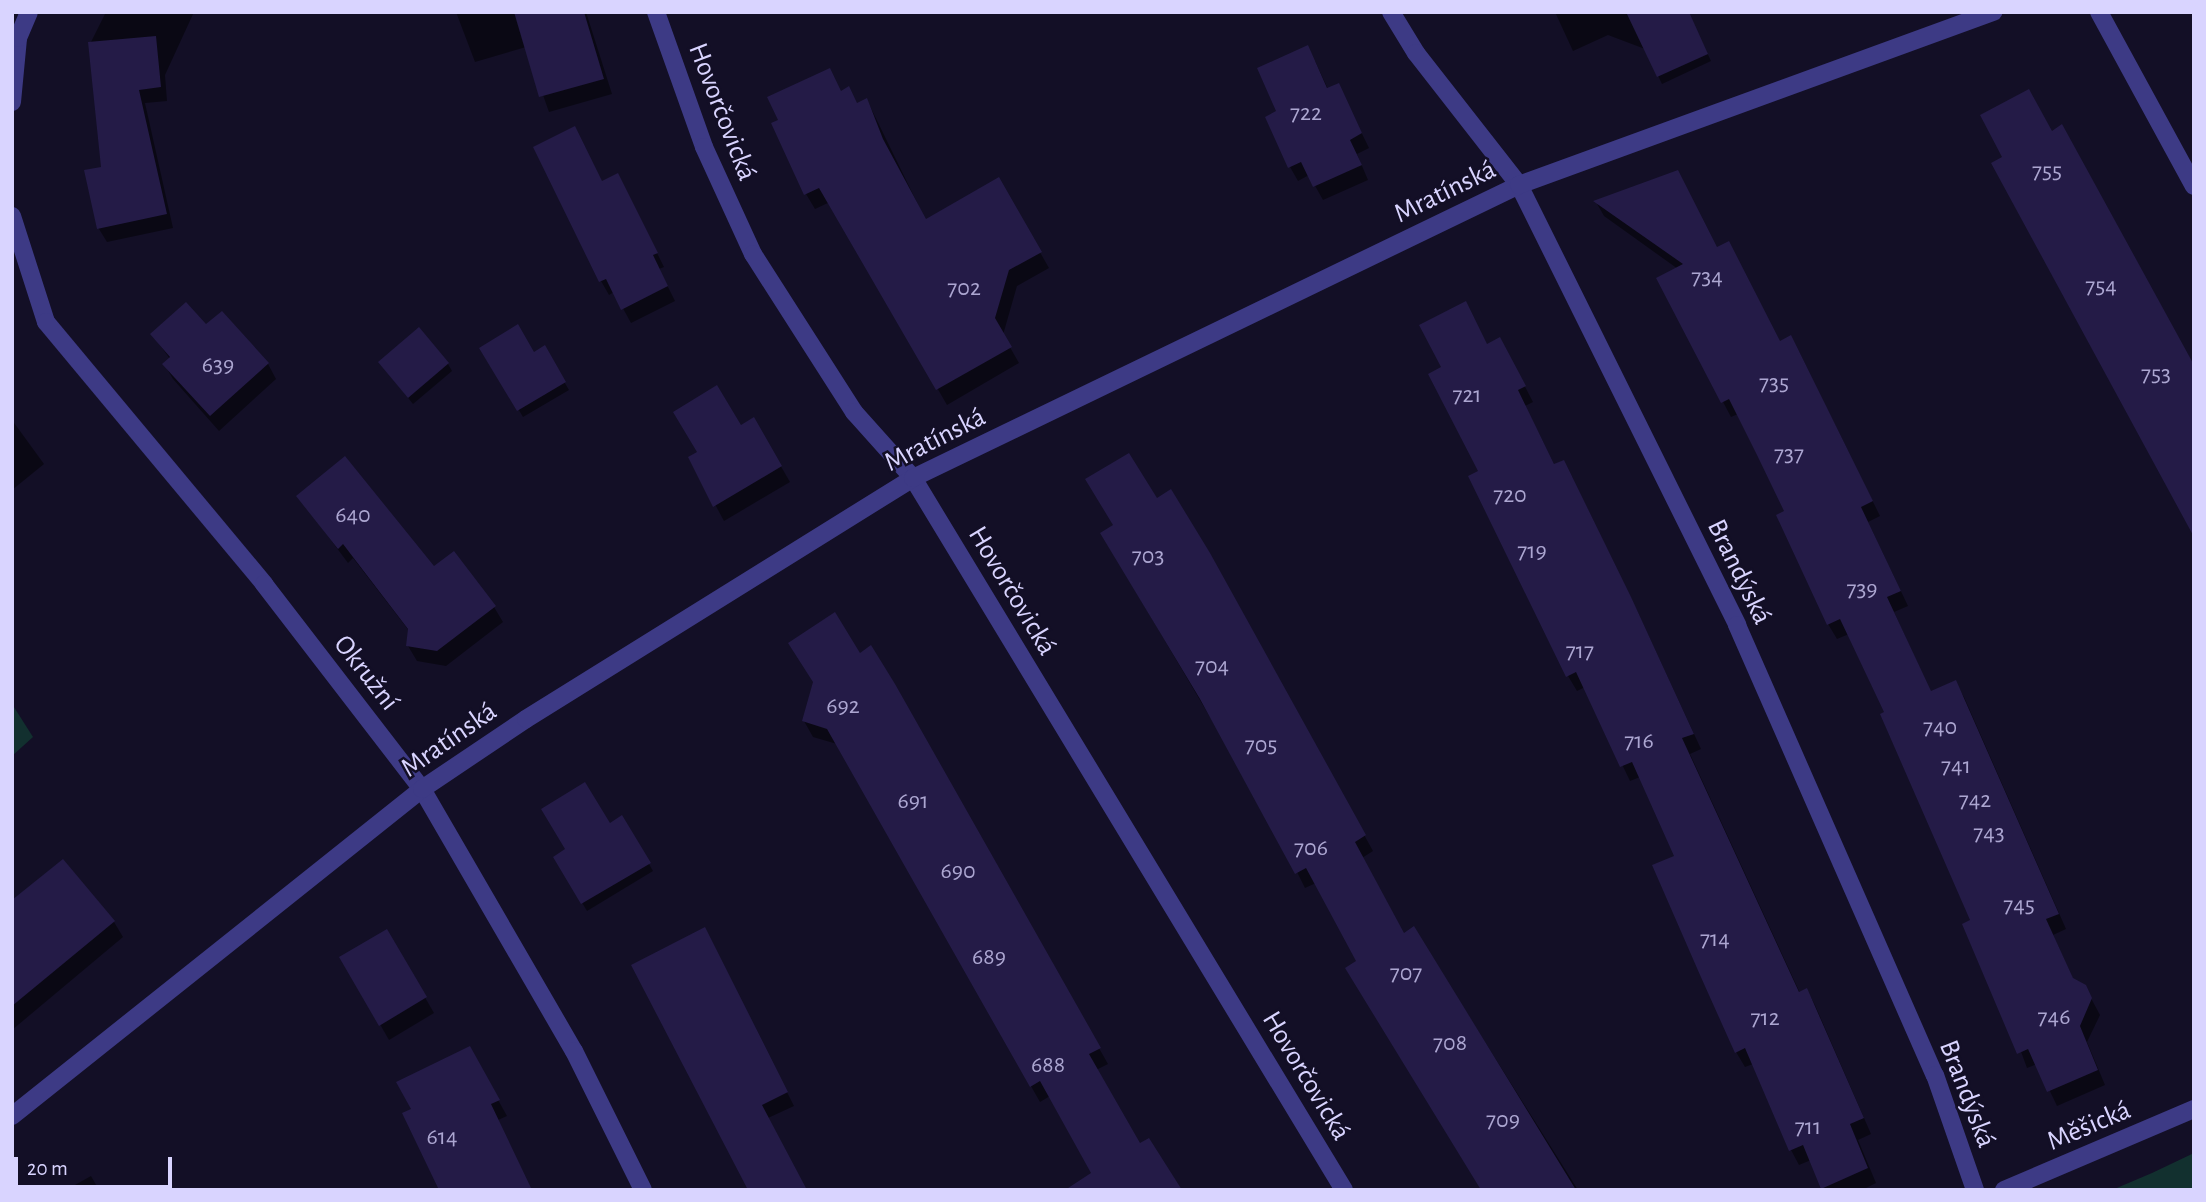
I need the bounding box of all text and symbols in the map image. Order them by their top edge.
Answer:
street label: Hovorčovická [680,38,764,186]
house number: 722 [1290,100,1322,128]
street label: Mratínská [1389,153,1501,231]
house number: 755 [2032,158,2062,186]
house number: 734 [1691,264,1723,292]
house number: 754 [2085,273,2117,301]
house number: 702 [947,275,981,303]
house number: 639 [202,352,234,380]
house number: 753 [2141,361,2171,389]
house number: 735 [1759,370,1789,398]
house number: 721 [1452,382,1482,410]
street label: Mratínská [879,400,991,480]
house number: 737 [1774,441,1804,469]
house number: 720 [1493,482,1527,510]
house number: 640 [335,502,371,530]
street label: Brandýská [1699,514,1779,630]
street label: Hovorčovická [960,520,1064,662]
house number: 719 [1517,538,1547,566]
house number: 703 [1132,543,1164,571]
house number: 739 [1846,576,1878,604]
street label: Okružní [326,629,406,717]
house number: 717 [1566,638,1594,666]
house number: 704 [1195,653,1229,681]
house number: 692 [826,693,860,721]
street label: Mratínská [395,695,503,785]
house number: 740 [1923,714,1957,742]
house number: 716 [1624,728,1654,756]
house number: 705 [1245,732,1277,760]
house number: 741 [1941,753,1971,781]
house number: 742 [1959,787,1991,815]
house number: 691 [898,788,928,816]
house number: 743 [1973,820,2005,848]
house number: 706 [1294,835,1328,863]
house number: 690 [940,858,976,886]
house number: 745 [2003,892,2035,920]
house number: 714 [1700,926,1730,954]
house number: 689 [972,944,1006,972]
house number: 707 [1390,960,1422,988]
house number: 746 [2038,1004,2070,1032]
street label: Hovorčovická [1254,1005,1358,1147]
house number: 712 [1750,1005,1780,1033]
house number: 708 [1433,1030,1467,1058]
street label: Brandýská [1931,1035,2003,1153]
house number: 688 [1031,1052,1065,1080]
street label: Měšická [2042,1093,2136,1159]
house number: 709 [1486,1107,1520,1135]
house number: 711 [1795,1114,1821,1142]
house number: 614 [426,1124,458,1152]
scale bar [18,1142,175,1186]
text: 20 m [27,1158,68,1179]

